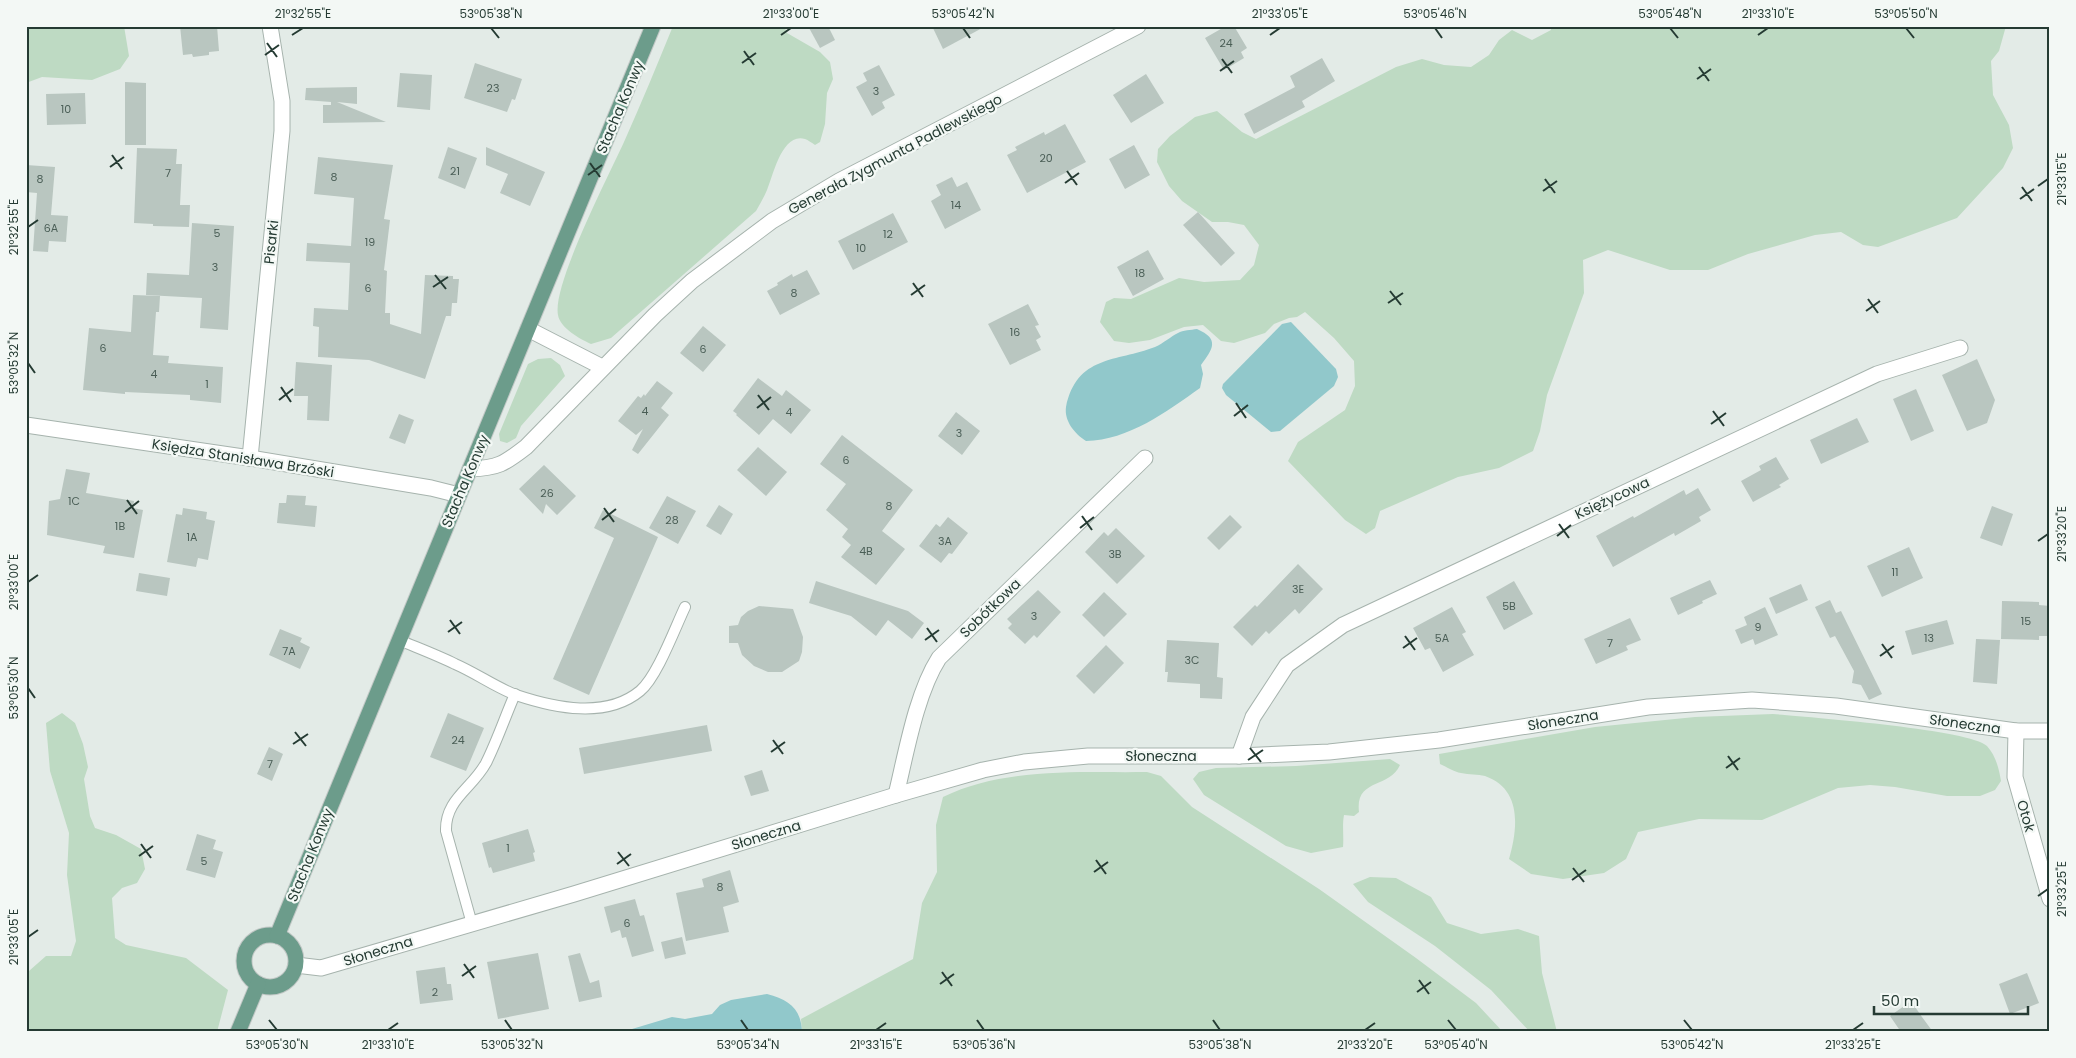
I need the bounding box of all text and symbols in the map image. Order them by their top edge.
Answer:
text: 21°32'55"E [275,5,331,22]
text: 53°05'38"N [459,5,523,22]
text: 21°33'00"E [763,5,819,22]
text: 53°05'42"N [932,5,994,22]
text: 21°33'05"E [1252,5,1308,22]
text: 53°05'46"N [1403,5,1467,22]
text: 53°05'48"N [1638,5,1702,22]
text: 21°33'10"E [1742,5,1794,22]
text: 53°05'50"N [1874,5,1938,22]
house number: 24 [1219,35,1233,51]
street label: Stacha Konwy [591,57,649,157]
house number: 23 [487,80,499,96]
house number: 3 [873,83,879,99]
street label: Generała Zygmunta Padlewskiego [784,89,1006,219]
house number: 10 [61,101,71,117]
house number: 20 [1039,150,1053,166]
text: 21°33'15"E [2053,153,2070,205]
house number: 21 [450,163,460,179]
house number: 7 [165,165,171,181]
house number: 8 [331,169,338,185]
house number: 8 [37,171,44,187]
house number: 14 [951,197,961,213]
text: 21°32'55"E [5,199,22,255]
street label: Pisarki [259,219,283,265]
house number: 6A [44,220,59,236]
house number: 5 [214,225,221,241]
house number: 12 [883,226,893,242]
house number: 19 [365,234,375,250]
house number: 10 [856,240,866,256]
house number: 3 [212,259,218,275]
house number: 18 [1135,265,1145,281]
house number: 6 [365,280,372,296]
house number: 8 [791,285,798,301]
house number: 16 [1010,324,1020,340]
text: 53°05'32"N [5,332,22,394]
house number: 6 [100,340,107,356]
house number: 6 [700,341,707,357]
house number: 4 [151,366,158,382]
house number: 1 [205,376,209,392]
house number: 4 [642,403,649,419]
house number: 4 [786,404,793,420]
house number: 3 [956,425,962,441]
street label: Stacha Konwy [436,431,494,531]
street label: Księdza Stanisława Brzóski [151,434,335,482]
house number: 6 [843,452,850,468]
street label: Księżycowa [1571,472,1653,524]
house number: 26 [540,485,554,501]
house number: 1C [68,493,80,509]
house number: 8 [886,498,893,514]
text: 21°33'20"E [2053,506,2070,562]
house number: 28 [665,512,679,528]
house number: 1B [115,518,125,534]
house number: 1A [187,529,198,545]
house number: 3A [938,533,953,549]
house number: 4B [859,543,873,559]
house number: 3B [1108,546,1122,562]
text: 21°33'00"E [5,554,22,610]
house number: 11 [1891,564,1899,580]
street label: Sobótkowa [955,574,1025,642]
house number: 3E [1292,581,1304,597]
house number: 5B [1502,598,1516,614]
house number: 3 [1031,608,1037,624]
house number: 15 [2021,613,2031,629]
house number: 9 [1755,619,1762,635]
house number: 5A [1435,630,1450,646]
house number: 13 [1924,630,1934,646]
house number: 7 [1607,635,1613,651]
house number: 7A [282,643,296,659]
house number: 3C [1185,652,1199,668]
text: 53°05'30"N [5,656,22,720]
street label: Słoneczna [1526,705,1600,735]
street label: Słoneczna [1928,709,2002,739]
house number: 24 [451,732,465,748]
street label: Słoneczna [1125,746,1197,766]
house number: 7 [267,756,273,772]
street label: Otok [2012,798,2040,835]
street label: Stacha Konwy [282,805,338,905]
street label: Słoneczna [729,815,803,855]
house number: 1 [506,840,510,856]
house number: 5 [201,853,208,869]
text: 21°33'25"E [2053,861,2070,917]
house number: 8 [717,879,724,895]
text: 21°33'05"E [5,909,22,965]
house number: 6 [624,915,631,931]
street label: Słoneczna [341,931,415,971]
scale bar [1874,983,2027,1015]
house number: 2 [432,984,438,1000]
text: 50 m [1881,990,1919,1011]
text: 53°05'30"N [245,1036,309,1053]
text: 21°33'10"E [362,1036,414,1053]
text: 53°05'32"N [481,1036,543,1053]
text: 53°05'34"N [716,1036,780,1053]
text: 21°33'15"E [850,1036,902,1053]
text: 53°05'36"N [952,1036,1016,1053]
text: 53°05'38"N [1188,1036,1252,1053]
text: 21°33'20"E [1337,1036,1393,1053]
text: 53°05'40"N [1424,1036,1488,1053]
text: 53°05'42"N [1661,1036,1723,1053]
text: 21°33'25"E [1825,1036,1881,1053]

